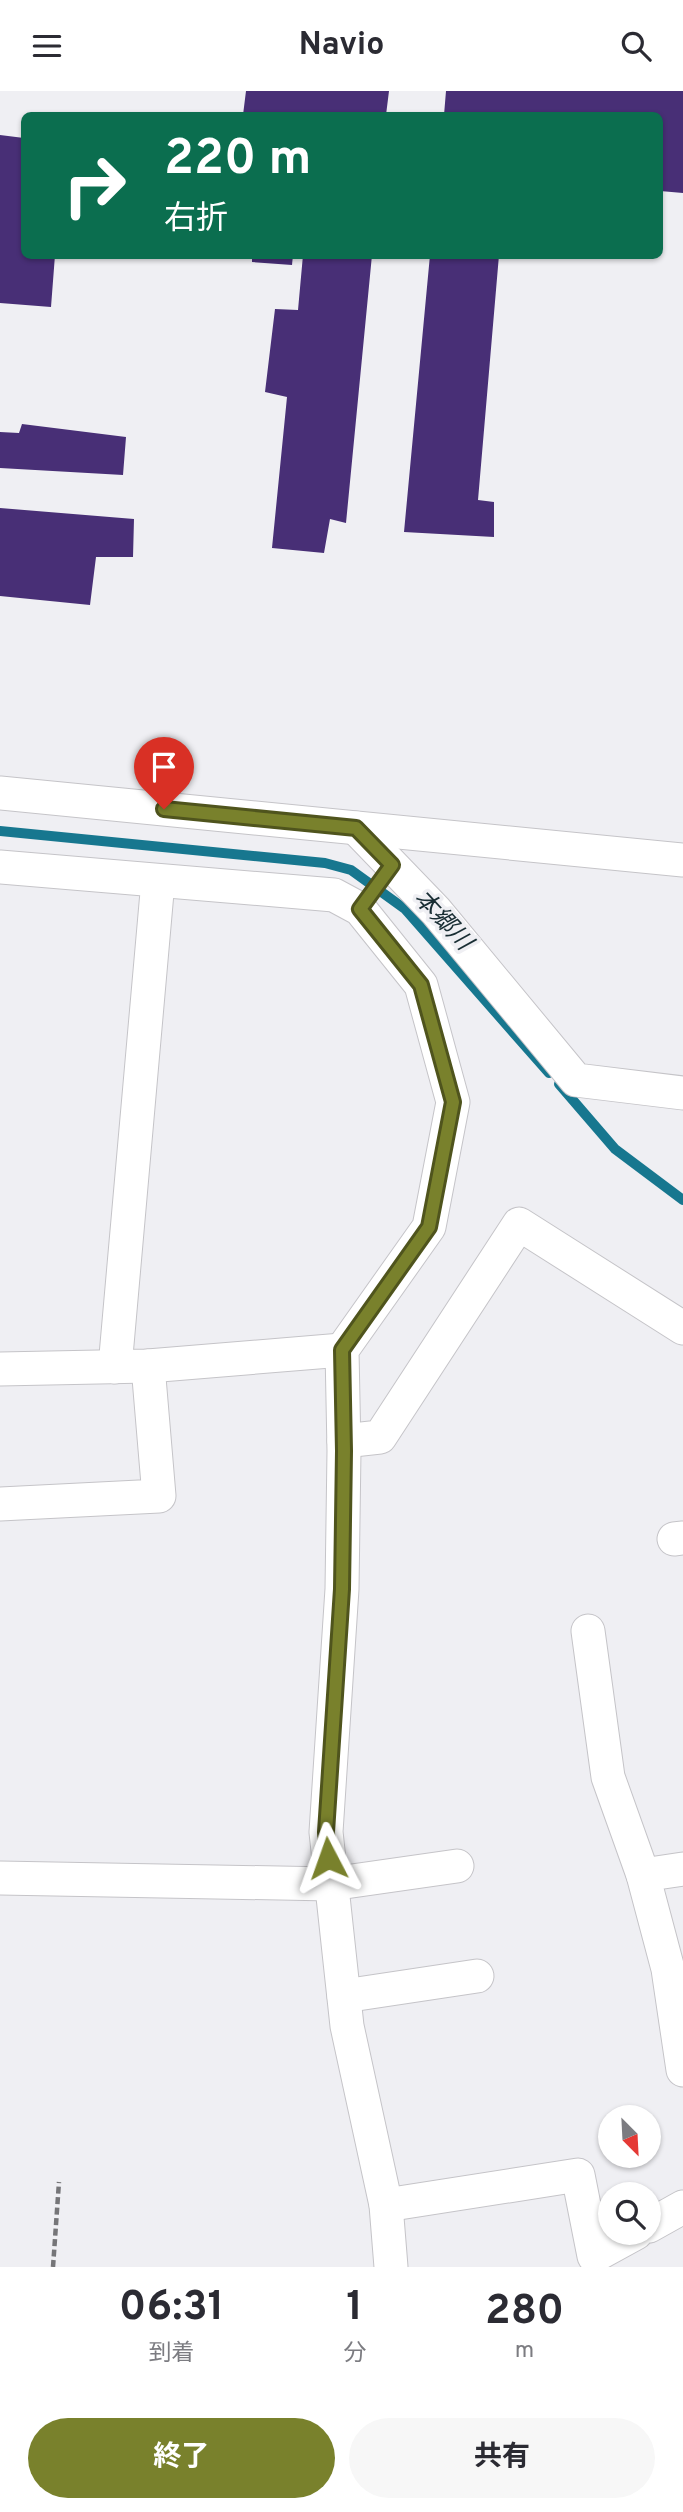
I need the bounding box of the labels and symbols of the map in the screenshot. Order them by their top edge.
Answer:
pin [134,737,194,809]
water label: 本郷川 [406,884,480,960]
position arrow [291,1821,365,1895]
north arrow [598,2105,662,2168]

